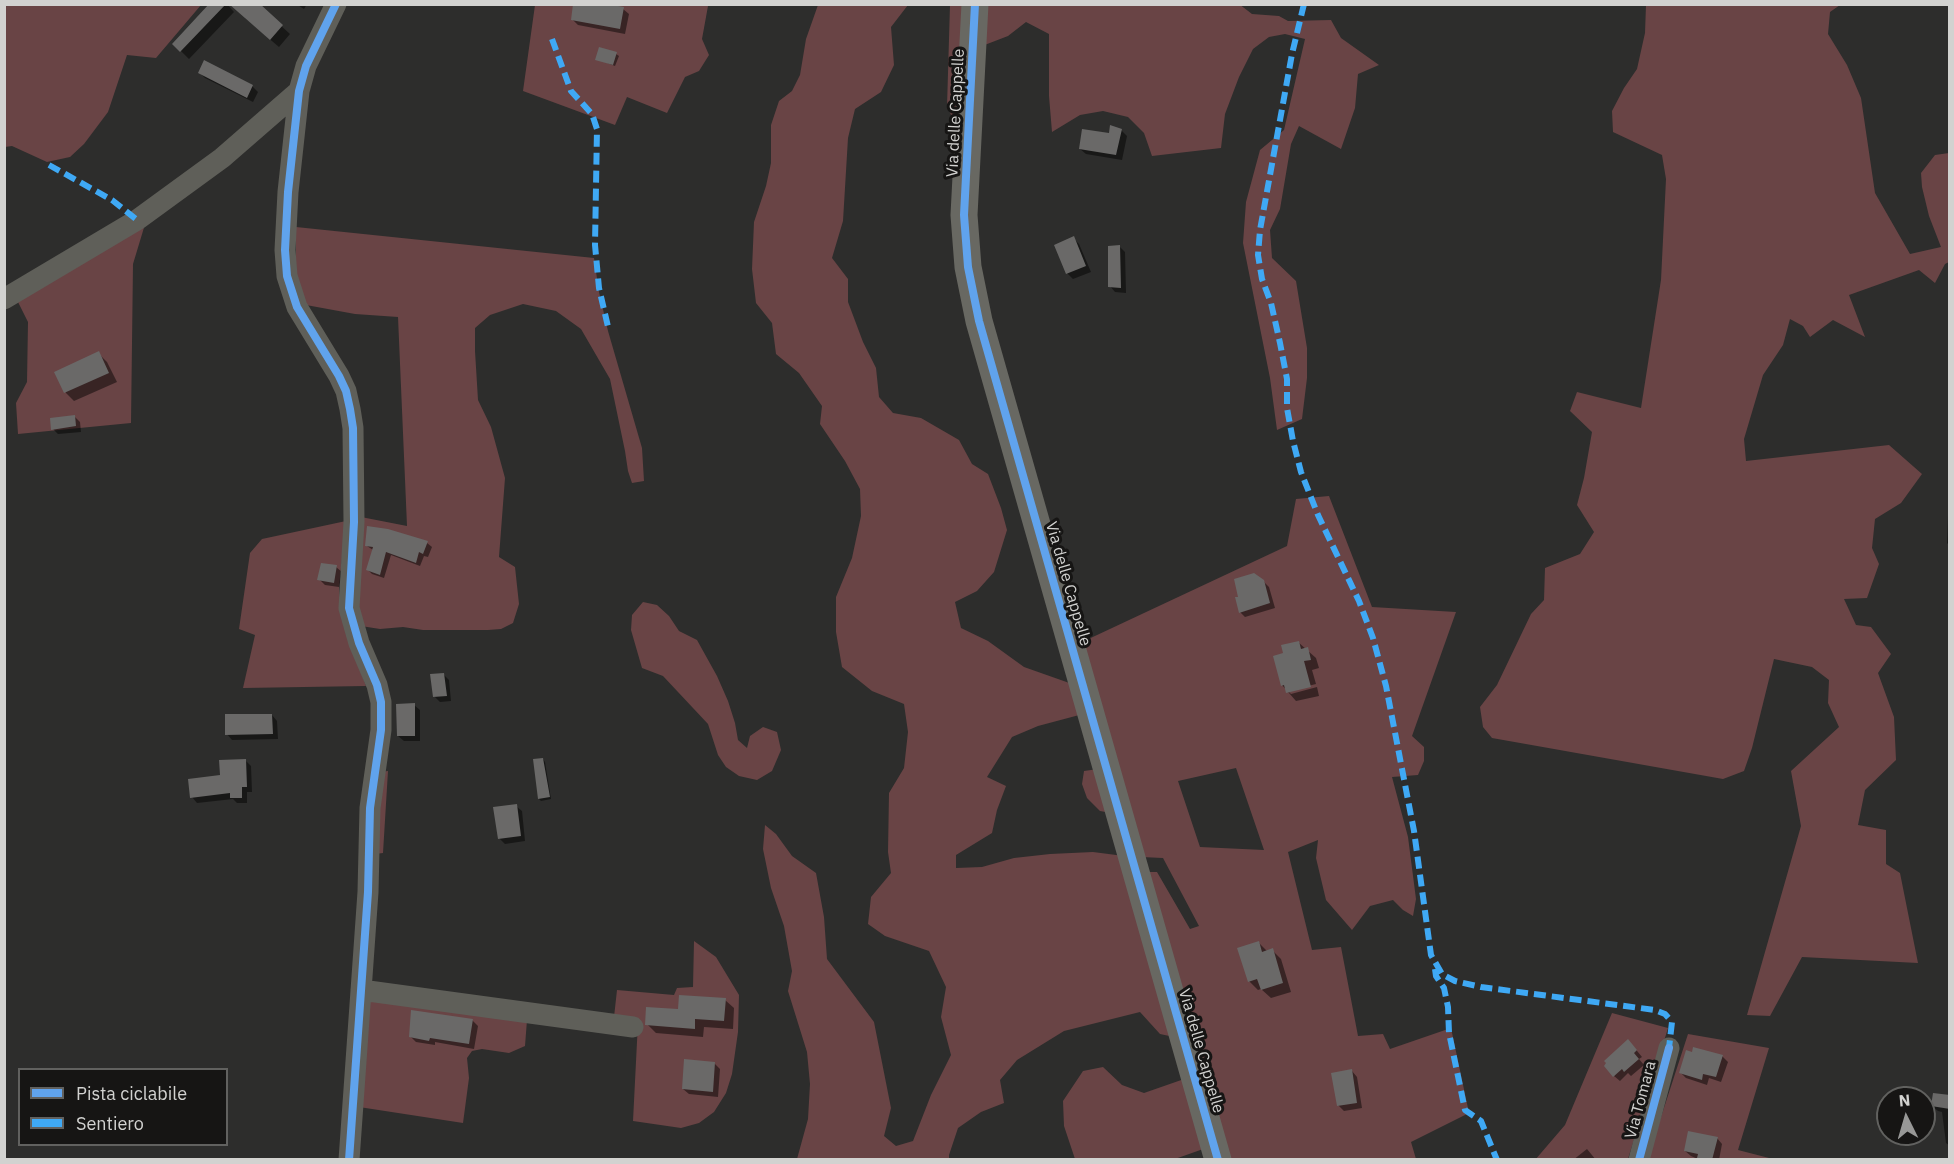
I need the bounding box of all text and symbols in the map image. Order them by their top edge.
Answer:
street label: Via delle Cappelle [943,48,969,178]
street label: Via delle Cappelle [1041,520,1095,648]
street label: Via delle Cappelle [1174,987,1228,1115]
street label: Via Tomara [1621,1059,1661,1141]
legend [18,1068,228,1146]
text: Pista ciclabile [76,1082,187,1105]
north arrow [1876,1086,1936,1146]
text: N [1898,1090,1911,1111]
text: Sentiero [76,1112,144,1135]

